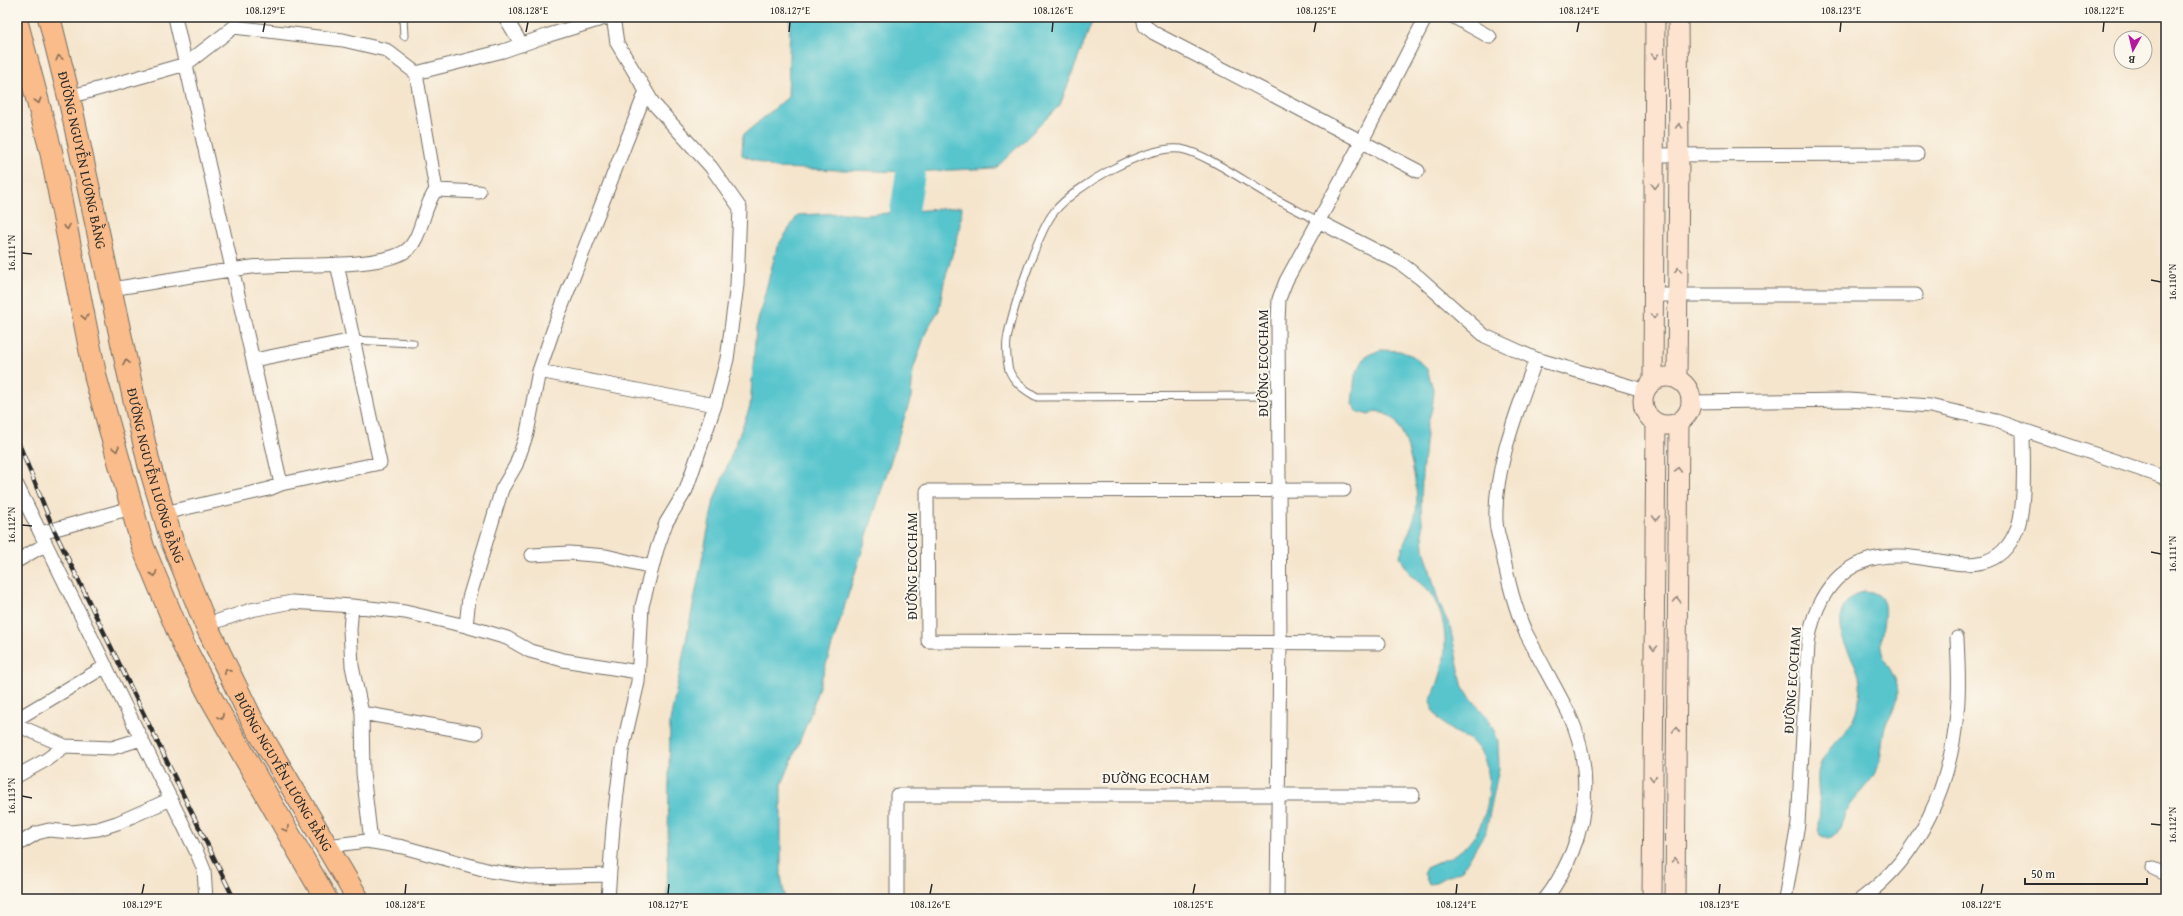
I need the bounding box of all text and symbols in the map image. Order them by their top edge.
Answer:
text: 108.129°E [245,3,285,18]
text: 108.128°E [508,3,548,18]
text: 108.127°E [770,3,810,18]
text: 108.126°E [1033,3,1073,18]
text: 108.125°E [1296,3,1336,18]
text: 108.124°E [1559,3,1599,18]
text: 108.123°E [1821,3,1861,18]
text: 108.122°E [2084,3,2124,18]
north arrow [2113,30,2153,70]
text: B [2127,51,2136,68]
one-way arrow [1651,53,1659,59]
one-way arrow [55,54,64,61]
street label: ĐƯỜNG NGUYỄN LƯƠNG BẰNG [53,69,112,251]
one-way arrow [33,97,42,104]
one-way arrow [1674,123,1683,129]
one-way arrow [1651,183,1659,189]
one-way arrow [62,224,71,231]
text: 16.111°N [4,234,19,271]
text: 16.110°N [2165,263,2180,300]
one-way arrow [1674,267,1682,273]
street label: ĐƯỜNG ECOCHAM [1253,309,1273,417]
one-way arrow [1649,313,1658,319]
one-way arrow [80,314,88,320]
one-way arrow [123,359,131,365]
street label: ĐƯỜNG NGUYỄN LƯƠNG BẰNG [122,386,190,566]
one-way arrow [111,446,120,453]
one-way arrow [1674,467,1682,473]
text: 16.112°N [4,506,19,543]
street label: ĐƯỜNG ECOCHAM [902,512,922,620]
one-way arrow [1652,515,1660,521]
text: 16.111°N [2165,535,2180,572]
one-way arrow [149,570,157,577]
one-way arrow [1673,597,1681,603]
street label: ĐƯỜNG ECOCHAM [1778,626,1806,734]
one-way arrow [1650,645,1658,651]
one-way arrow [225,668,232,675]
street label: ĐƯỜNG NGUYỄN LƯƠNG BẰNG [230,688,338,855]
one-way arrow [216,712,223,720]
one-way arrow [1672,727,1680,733]
street label: ĐƯỜNG ECOCHAM [1102,768,1210,788]
one-way arrow [1649,775,1657,781]
text: 16.113°N [4,777,19,814]
text: 16.112°N [2165,806,2180,843]
one-way arrow [282,825,289,832]
one-way arrow [1671,857,1679,863]
scale bar [2025,860,2147,886]
text: 50 m [2031,865,2055,882]
text: 108.129°E [122,897,162,912]
text: 108.128°E [385,897,425,912]
text: 108.127°E [648,897,688,912]
text: 108.126°E [910,897,950,912]
text: 108.125°E [1173,897,1213,912]
text: 108.124°E [1436,897,1476,912]
text: 108.123°E [1699,897,1739,912]
text: 108.122°E [1961,897,2001,912]

